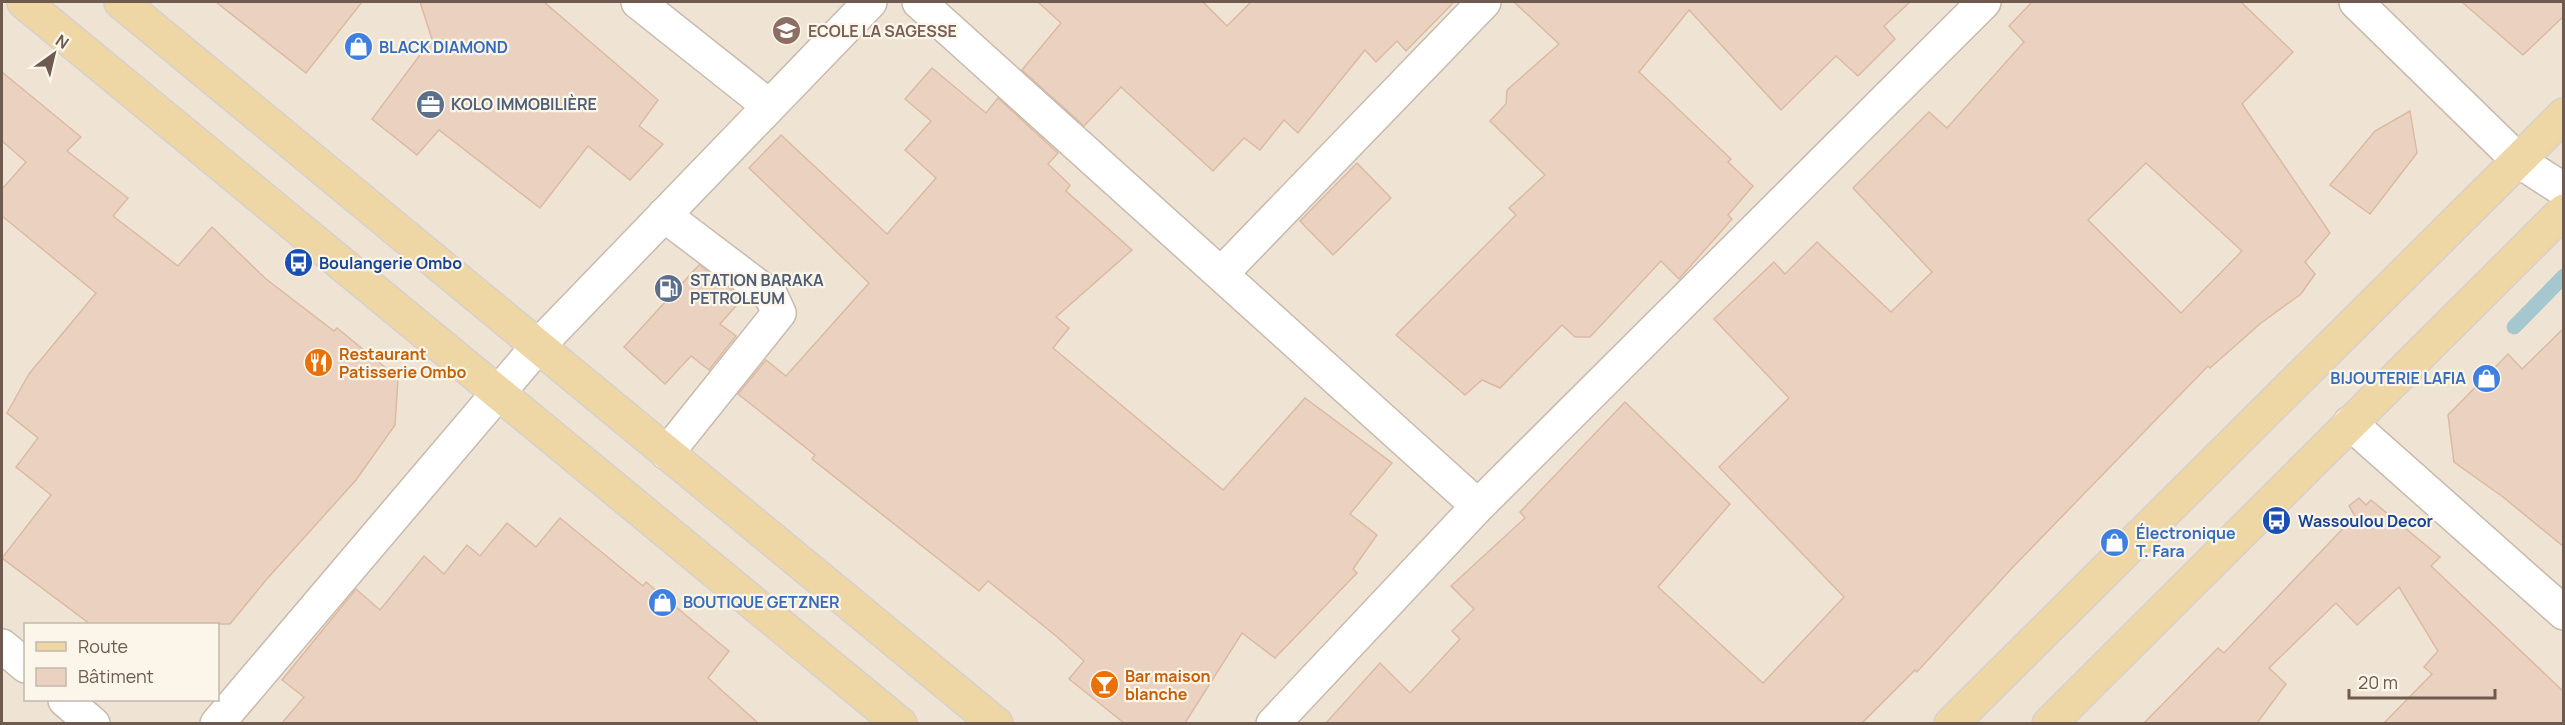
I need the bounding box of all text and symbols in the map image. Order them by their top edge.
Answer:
school or university icon: ECOLE LA SAGESSE [771,15,803,47]
place label: ECOLE LA SAGESSE [808,20,957,42]
north arrow [24,24,84,84]
text: N [51,29,73,54]
shop icon: BLACK DIAMOND [342,31,374,63]
place label: BLACK DIAMOND [379,36,508,58]
office icon: KOLO IMMOBILIÈRE [414,88,446,120]
place label: KOLO IMMOBILIÈRE [451,93,597,115]
bus stop icon: Boulangerie Ombo [282,247,314,279]
place label: Boulangerie Ombo [319,252,462,274]
place label: STATION BARAKA PETROLEUM [690,269,824,309]
fuel station icon: STATION BARAKA PETROLEUM [653,273,685,305]
place label: Restaurant Patisserie Ombo [339,343,467,383]
restaurant icon: Restaurant Patisserie Ombo [302,347,334,379]
shop icon: BIJOUTERIE LAFIA [2471,362,2503,394]
place label: BIJOUTERIE LAFIA [2330,367,2466,389]
bus stop icon: Wassoulou Decor [2261,505,2293,537]
place label: Wassoulou Decor [2298,510,2433,532]
place label: Électronique T. Fara [2136,522,2236,562]
shop icon: Électronique T. Fara [2099,526,2131,558]
shop icon: BOUTIQUE GETZNER [646,586,678,618]
place label: BOUTIQUE GETZNER [683,591,840,613]
legend [24,623,219,701]
text: Route [78,634,128,658]
scale bar [2349,662,2494,700]
text: Bâtiment [78,664,154,688]
place label: Bar maison blanche [1125,665,1211,705]
bar icon: Bar maison blanche [1088,669,1120,701]
text: 20 m [2358,670,2398,694]

